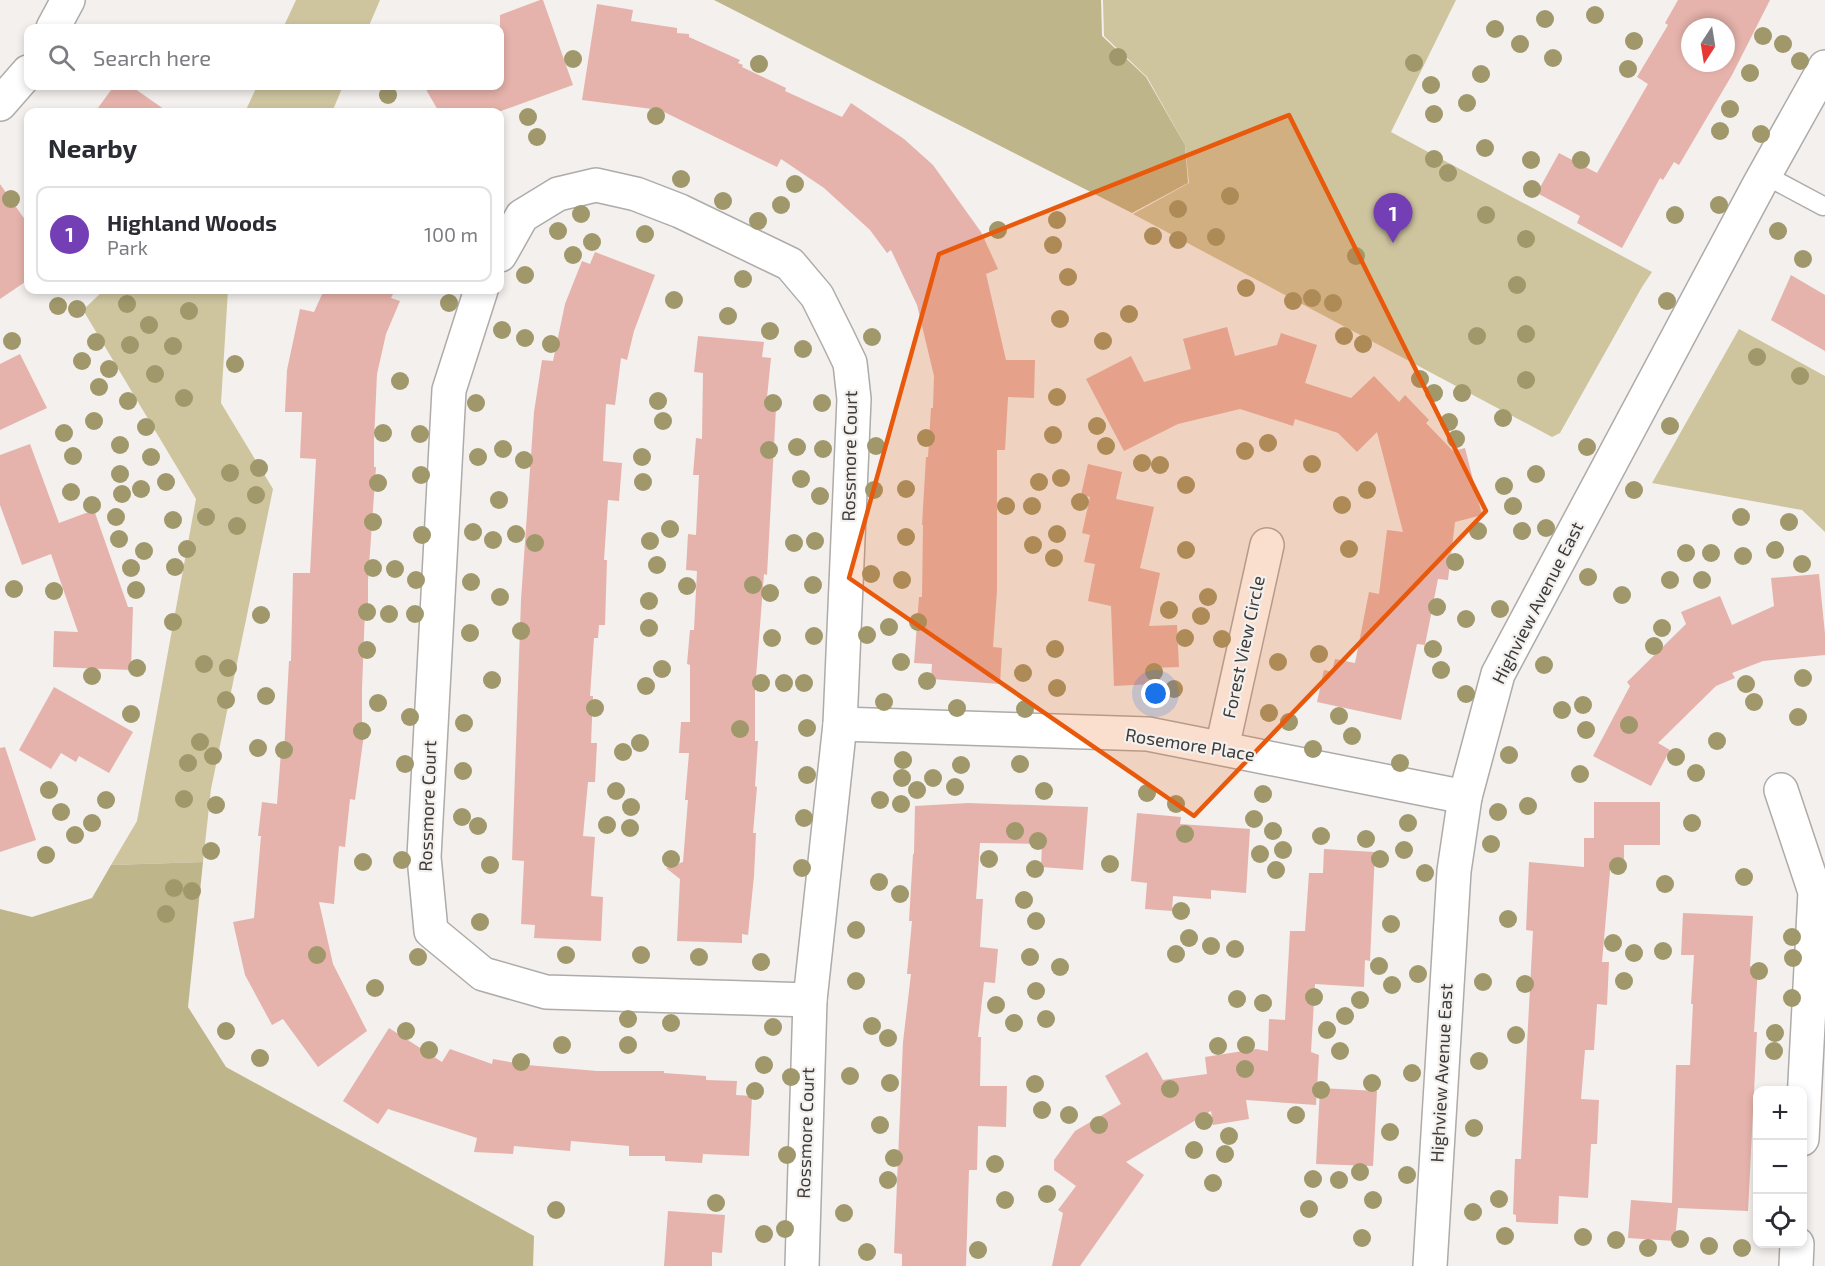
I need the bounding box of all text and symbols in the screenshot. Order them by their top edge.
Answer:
north arrow [1681,18,1735,72]
search box [24,24,504,90]
icon: search [45,41,78,74]
text: Search here [93,44,211,70]
text: Nearby [48,132,137,163]
pin: 1 [1374,194,1412,243]
text: Highland Woods [107,209,277,235]
text: 1 [65,222,74,246]
text: 100 m [424,222,478,246]
text: Park [107,235,148,259]
street label: Rossmore Court [837,390,861,522]
street label: Highview Avenue East [1487,518,1588,687]
street label: Forest View Circle [1217,574,1269,720]
your location [1141,679,1170,708]
street label: Rosemore Place [1124,723,1257,765]
street label: Rossmore Court [414,740,440,872]
street label: Highview Avenue East [1425,983,1457,1163]
street label: Rossmore Court [792,1067,818,1199]
map controls [1753,1086,1807,1248]
button: + [1753,1086,1807,1140]
button: − [1753,1140,1807,1194]
button: locate [1753,1194,1807,1248]

